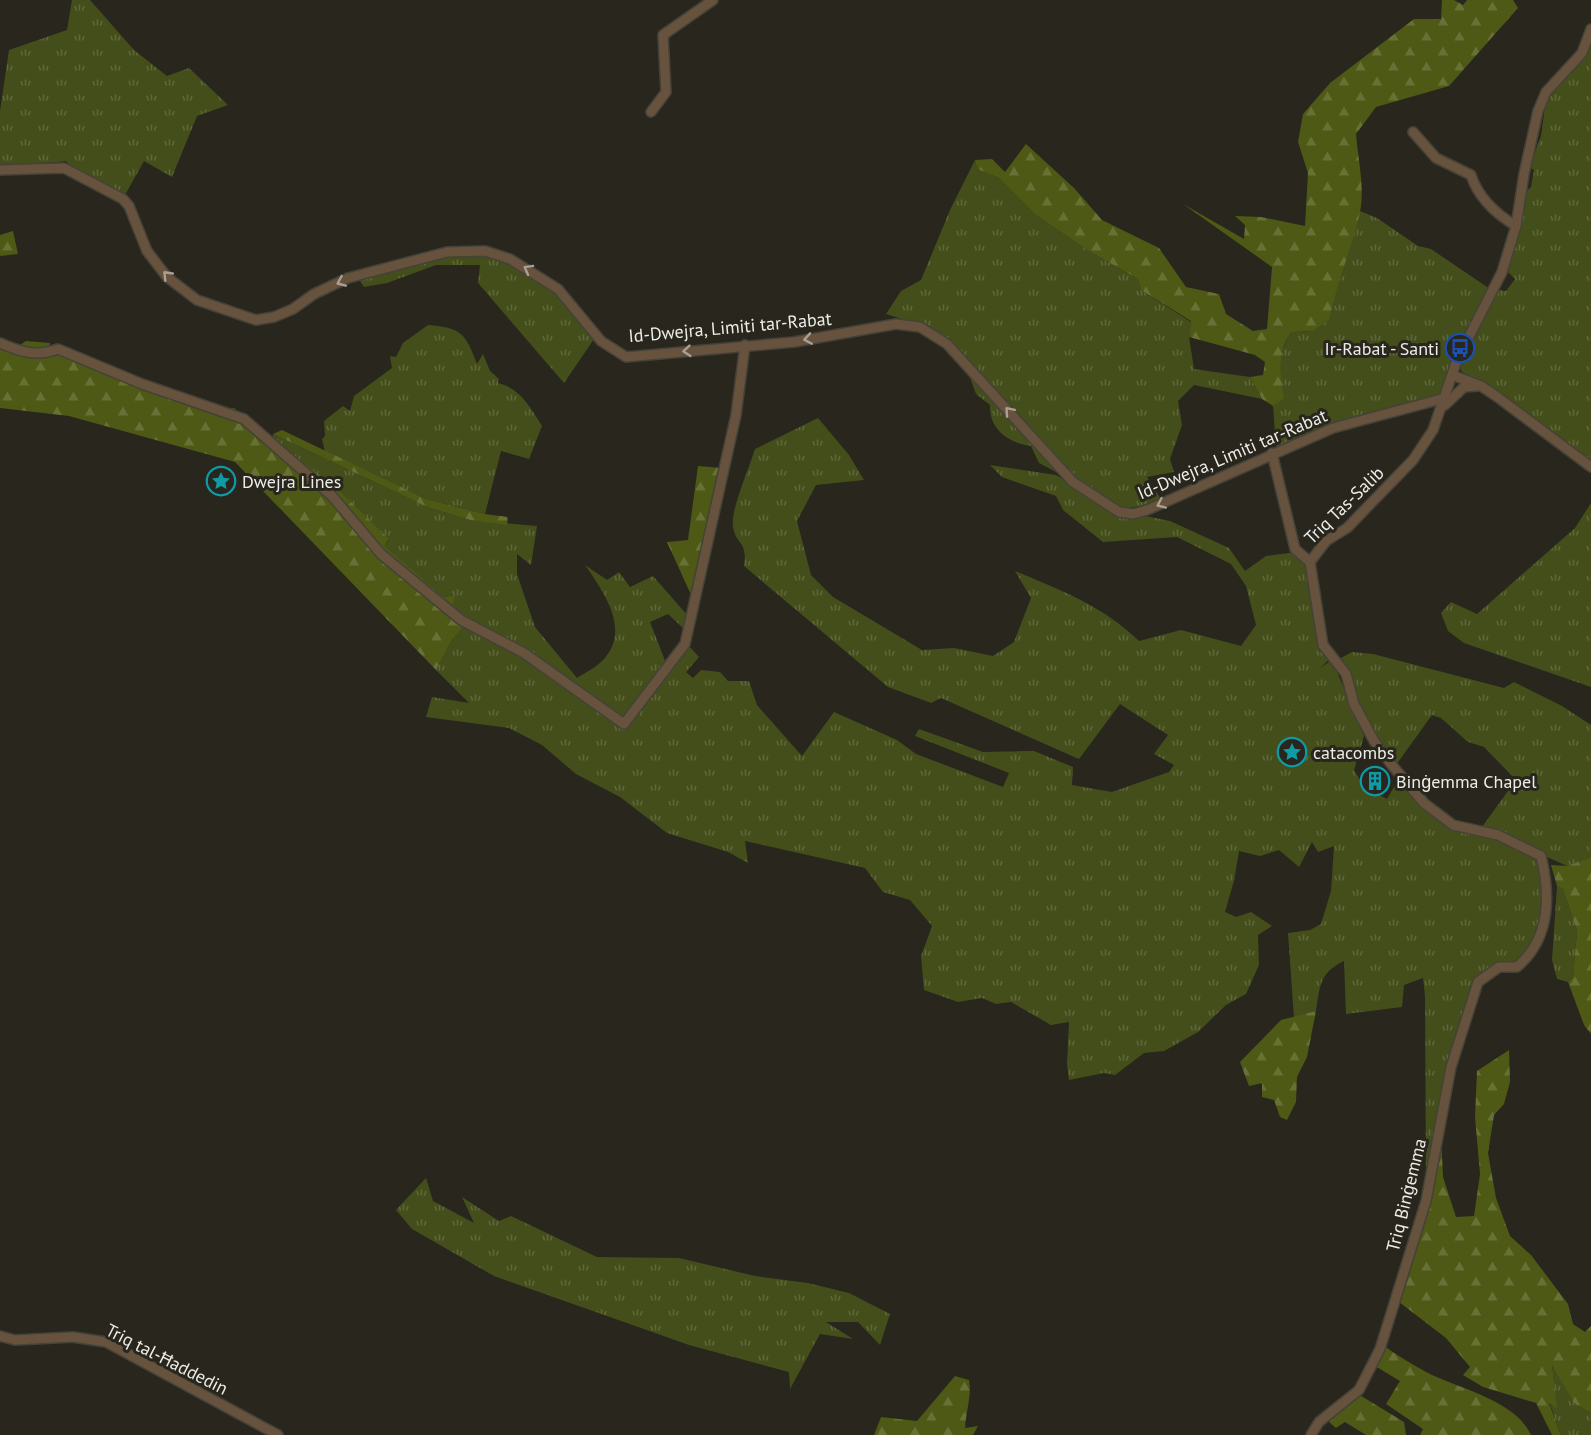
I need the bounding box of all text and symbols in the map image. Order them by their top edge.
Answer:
one-way arrow [523,265,534,276]
one-way arrow [163,272,174,282]
one-way arrow [336,275,347,287]
street label: Id-Dwejra, Limiti tar-Rabat [627,307,833,347]
bus stop icon: Ir-Rabat - Santi [1444,332,1476,364]
one-way arrow [803,333,812,345]
place label: Ir-Rabat - Santi [1324,337,1439,360]
one-way arrow [682,344,692,357]
street label: Id-Dwejra, Limiti tar-Rabat [1134,404,1330,504]
one-way arrow [1005,407,1016,418]
street label: Triq Tas-Salib [1299,461,1389,549]
place icon: Dwejra Lines [205,465,237,497]
place label: Dwejra Lines [242,470,341,493]
one-way arrow [1156,496,1167,508]
place icon: catacombs [1276,736,1308,768]
place label: catacombs [1313,741,1394,764]
building icon: Binġemma Chapel [1359,765,1391,797]
place label: Binġemma Chapel [1396,770,1537,793]
street label: Triq Binġemma [1381,1136,1431,1254]
street label: Triq tal-Ħaddedin [102,1318,232,1400]

